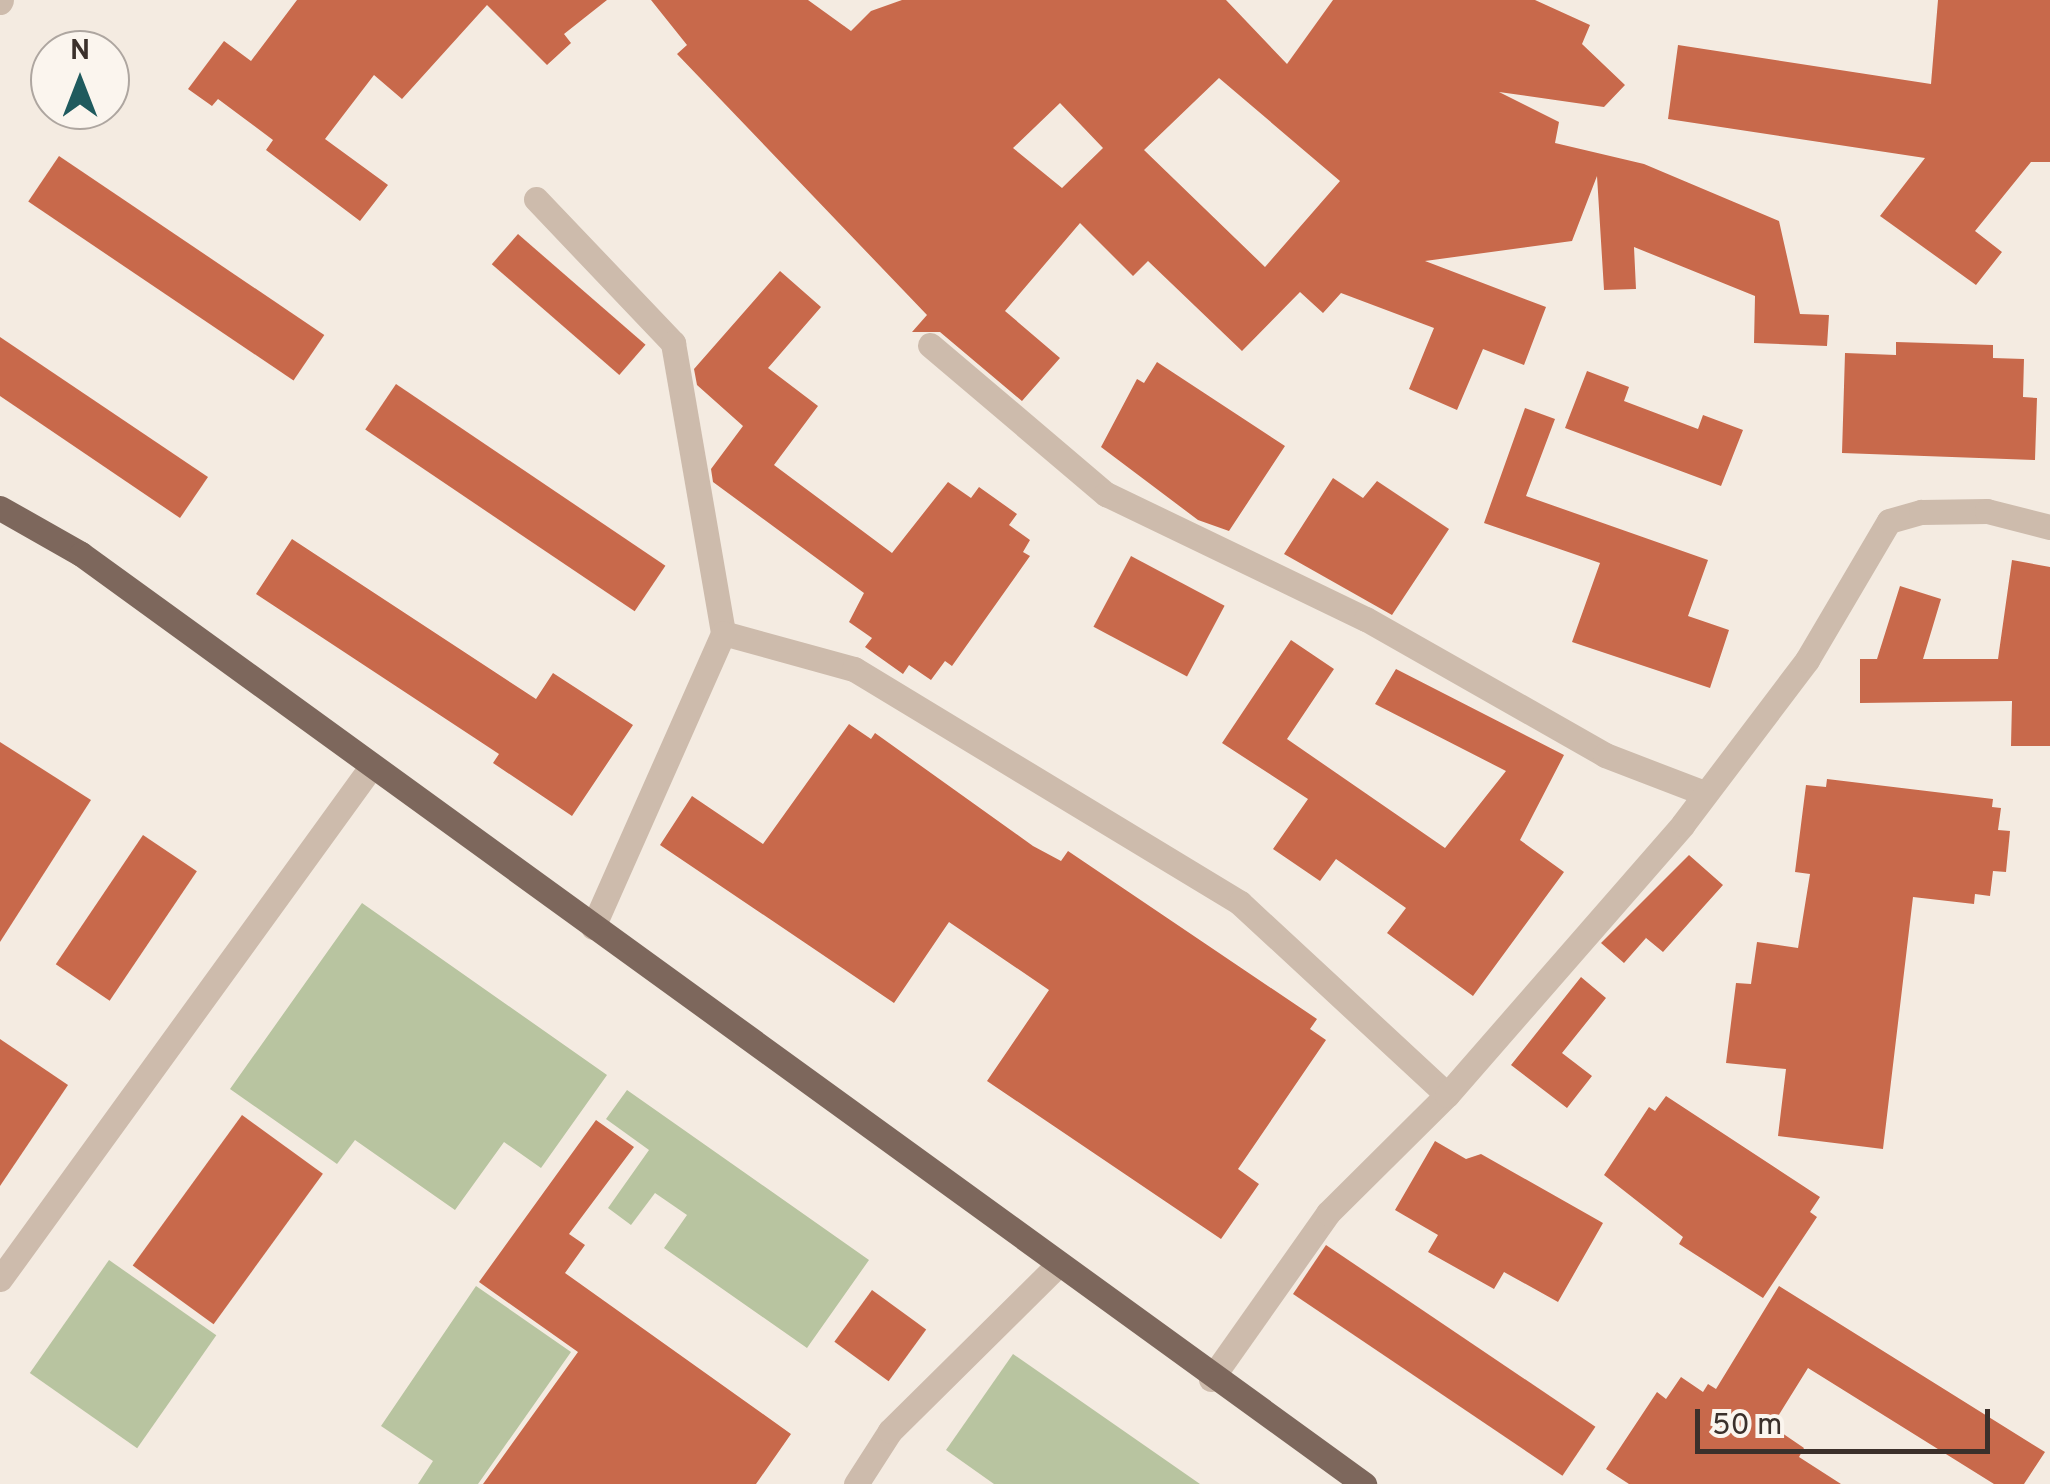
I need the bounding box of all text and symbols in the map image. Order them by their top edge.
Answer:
north arrow [30,30,130,130]
text: N [70,34,90,70]
scale bar [1700,1389,1995,1451]
text: 50 m [1712,1408,1782,1445]

